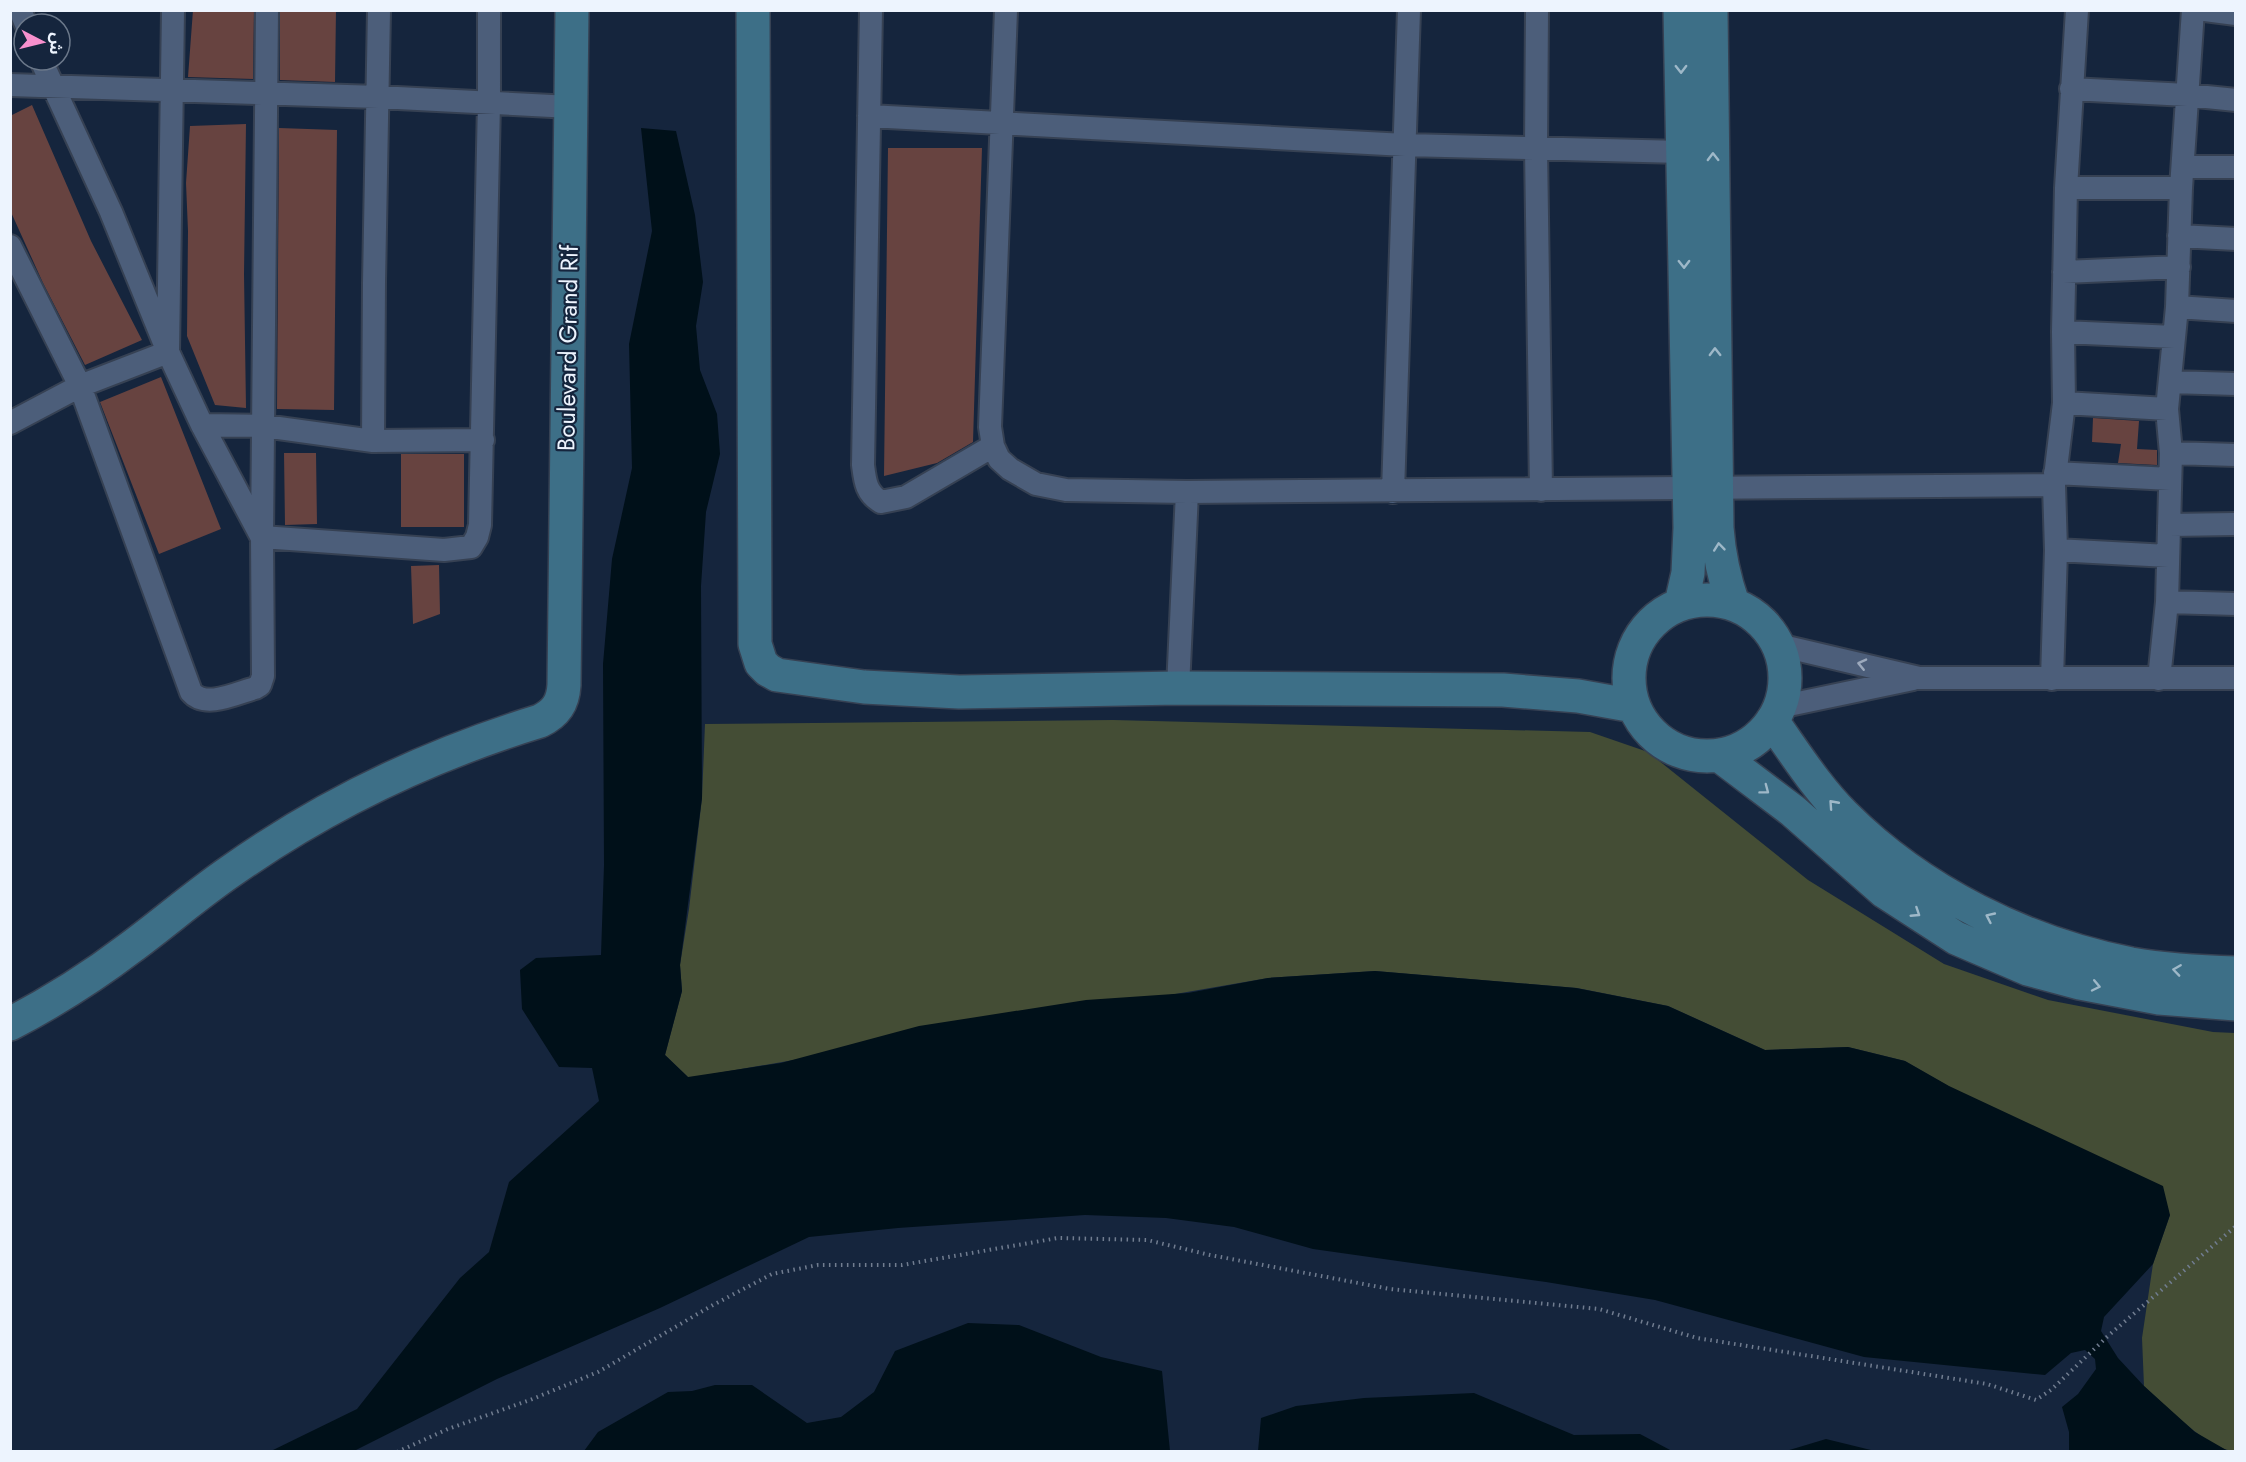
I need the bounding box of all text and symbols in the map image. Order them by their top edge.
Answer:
north arrow [12,12,72,72]
text: ش [44,31,69,56]
one-way arrow [1675,64,1687,73]
one-way arrow [1706,153,1719,162]
street label: Boulevard Grand Rif [548,243,587,451]
one-way arrow [1678,259,1690,268]
one-way arrow [1709,348,1721,357]
one-way arrow [1713,543,1726,552]
one-way arrow [1857,659,1867,672]
one-way arrow [1759,783,1770,794]
one-way arrow [1829,800,1840,810]
one-way arrow [1910,906,1920,918]
one-way arrow [1986,912,1997,924]
one-way arrow [2173,964,2182,976]
one-way arrow [2090,979,2100,992]

